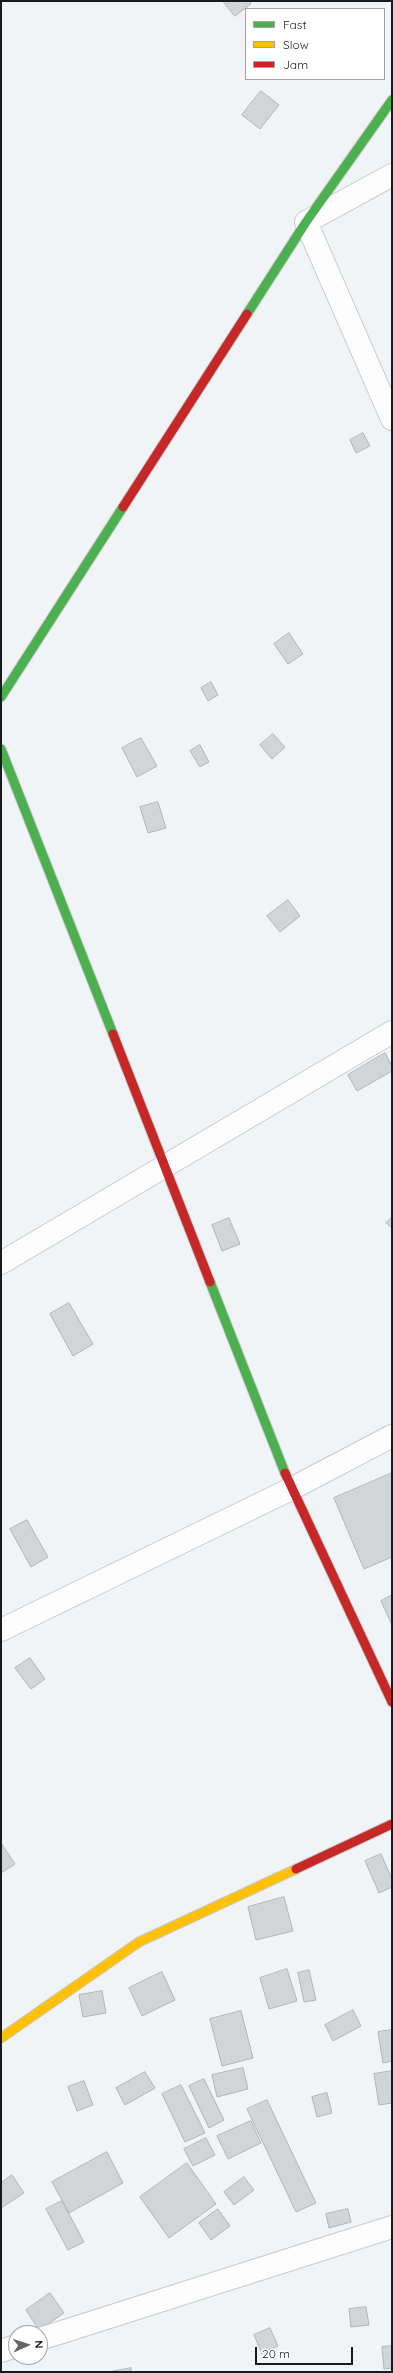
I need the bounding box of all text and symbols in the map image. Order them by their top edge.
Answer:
legend [245,8,385,80]
text: Fast [283,17,307,32]
text: Slow [283,37,309,52]
text: Jam [283,57,308,72]
north arrow [8,2325,48,2365]
scale bar [257,2339,355,2365]
text: N [32,2340,46,2349]
text: 20 m [262,2346,290,2361]

